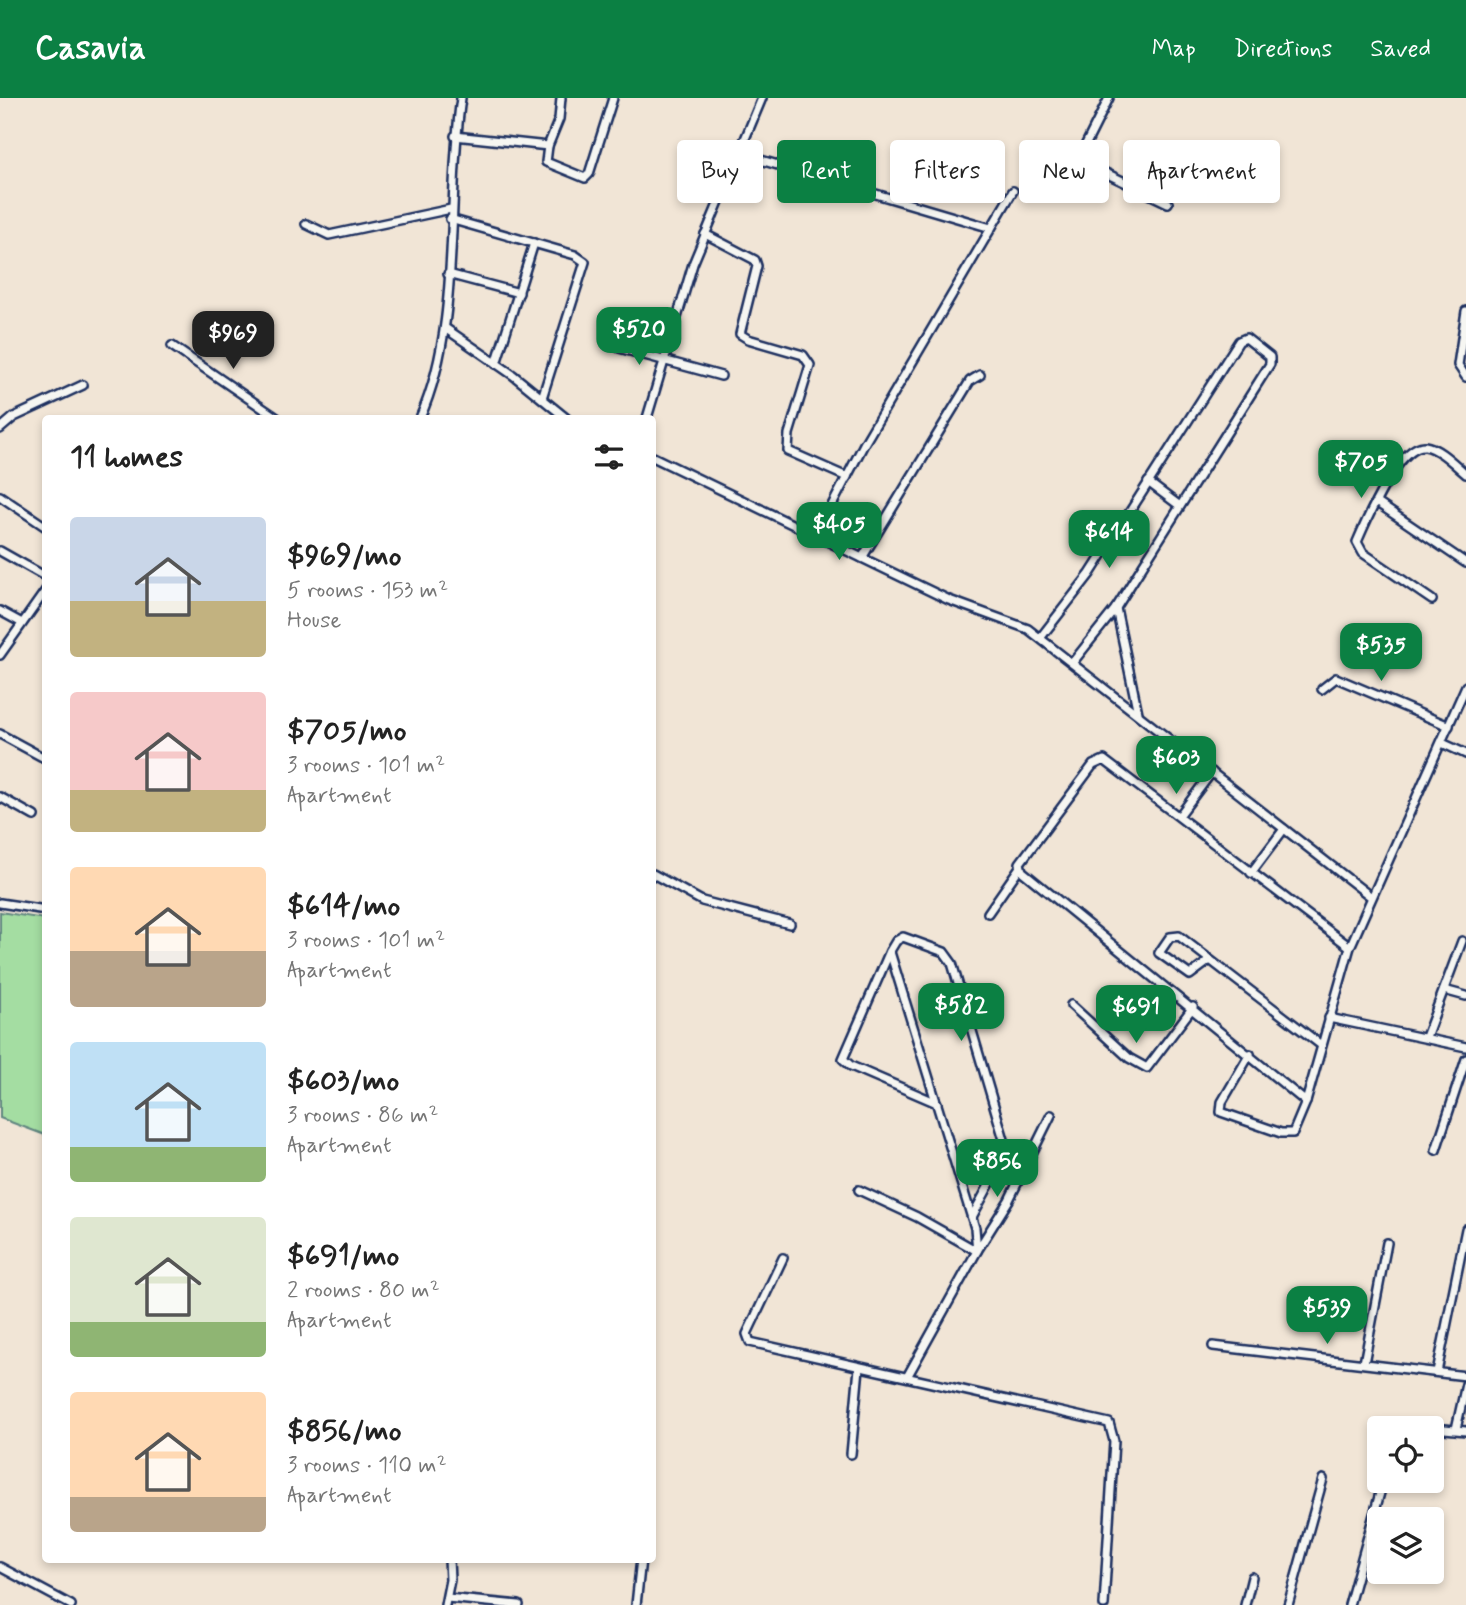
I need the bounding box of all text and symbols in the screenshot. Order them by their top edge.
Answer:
text: Casavia [35,27,146,71]
text: Map [1152,34,1196,65]
text: Directions [1234,34,1332,65]
text: Saved [1370,34,1431,65]
chip: Buy [677,140,763,203]
chip: Rent [777,140,876,203]
chip: Filters [890,140,1005,203]
chip: New [1019,140,1109,203]
chip: Apartment [1123,140,1280,203]
pin: $520 [598,308,680,367]
pin: $969 [192,312,274,371]
text: $520 [612,315,666,345]
text: $969 [208,319,258,349]
text: 11 homes [70,438,183,477]
icon: filters [590,438,628,476]
pin: $705 [1320,440,1402,500]
text: $705 [1334,448,1388,478]
pin: $405 [798,503,880,562]
text: $405 [813,510,865,540]
pin: $614 [1068,510,1150,570]
text: $614 [1085,518,1133,548]
text: $969/mo [287,537,402,576]
icon: home [126,545,210,629]
text: 5 rooms · 153 m² [287,576,448,606]
text: House [287,606,341,636]
pin: $535 [1340,624,1422,683]
text: $535 [1356,631,1406,661]
text: $705/mo [287,712,407,751]
icon: home [126,720,210,804]
pin: $603 [1135,736,1217,796]
text: $603 [1152,744,1200,774]
text: 3 rooms · 101 m² [287,751,445,781]
text: Apartment [287,781,392,811]
text: $614/mo [287,887,400,926]
icon: home [126,895,210,979]
text: 3 rooms · 101 m² [287,926,445,956]
text: Apartment [287,956,392,986]
pin: $582 [920,984,1002,1043]
pin: $691 [1095,986,1177,1045]
text: $582 [934,991,988,1021]
text: $691 [1112,993,1160,1023]
text: $603/mo [287,1062,399,1101]
icon: home [126,1070,210,1154]
text: 3 rooms · 86 m² [287,1101,438,1131]
text: Apartment [287,1131,392,1161]
pin: $856 [956,1140,1038,1199]
text: $856 [972,1147,1022,1177]
text: $691/mo [287,1237,399,1276]
icon: home [126,1245,210,1329]
text: 2 rooms · 80 m² [287,1276,440,1306]
pin: $539 [1286,1286,1368,1346]
text: $539 [1302,1294,1352,1324]
text: Apartment [287,1306,392,1336]
text: $856/mo [287,1412,401,1451]
map controls [1367,1416,1444,1584]
button: locate [1367,1416,1444,1493]
icon: home [126,1420,210,1504]
text: 3 rooms · 110 m² [287,1451,447,1481]
text: Apartment [287,1481,392,1511]
button: layers [1367,1507,1444,1584]

